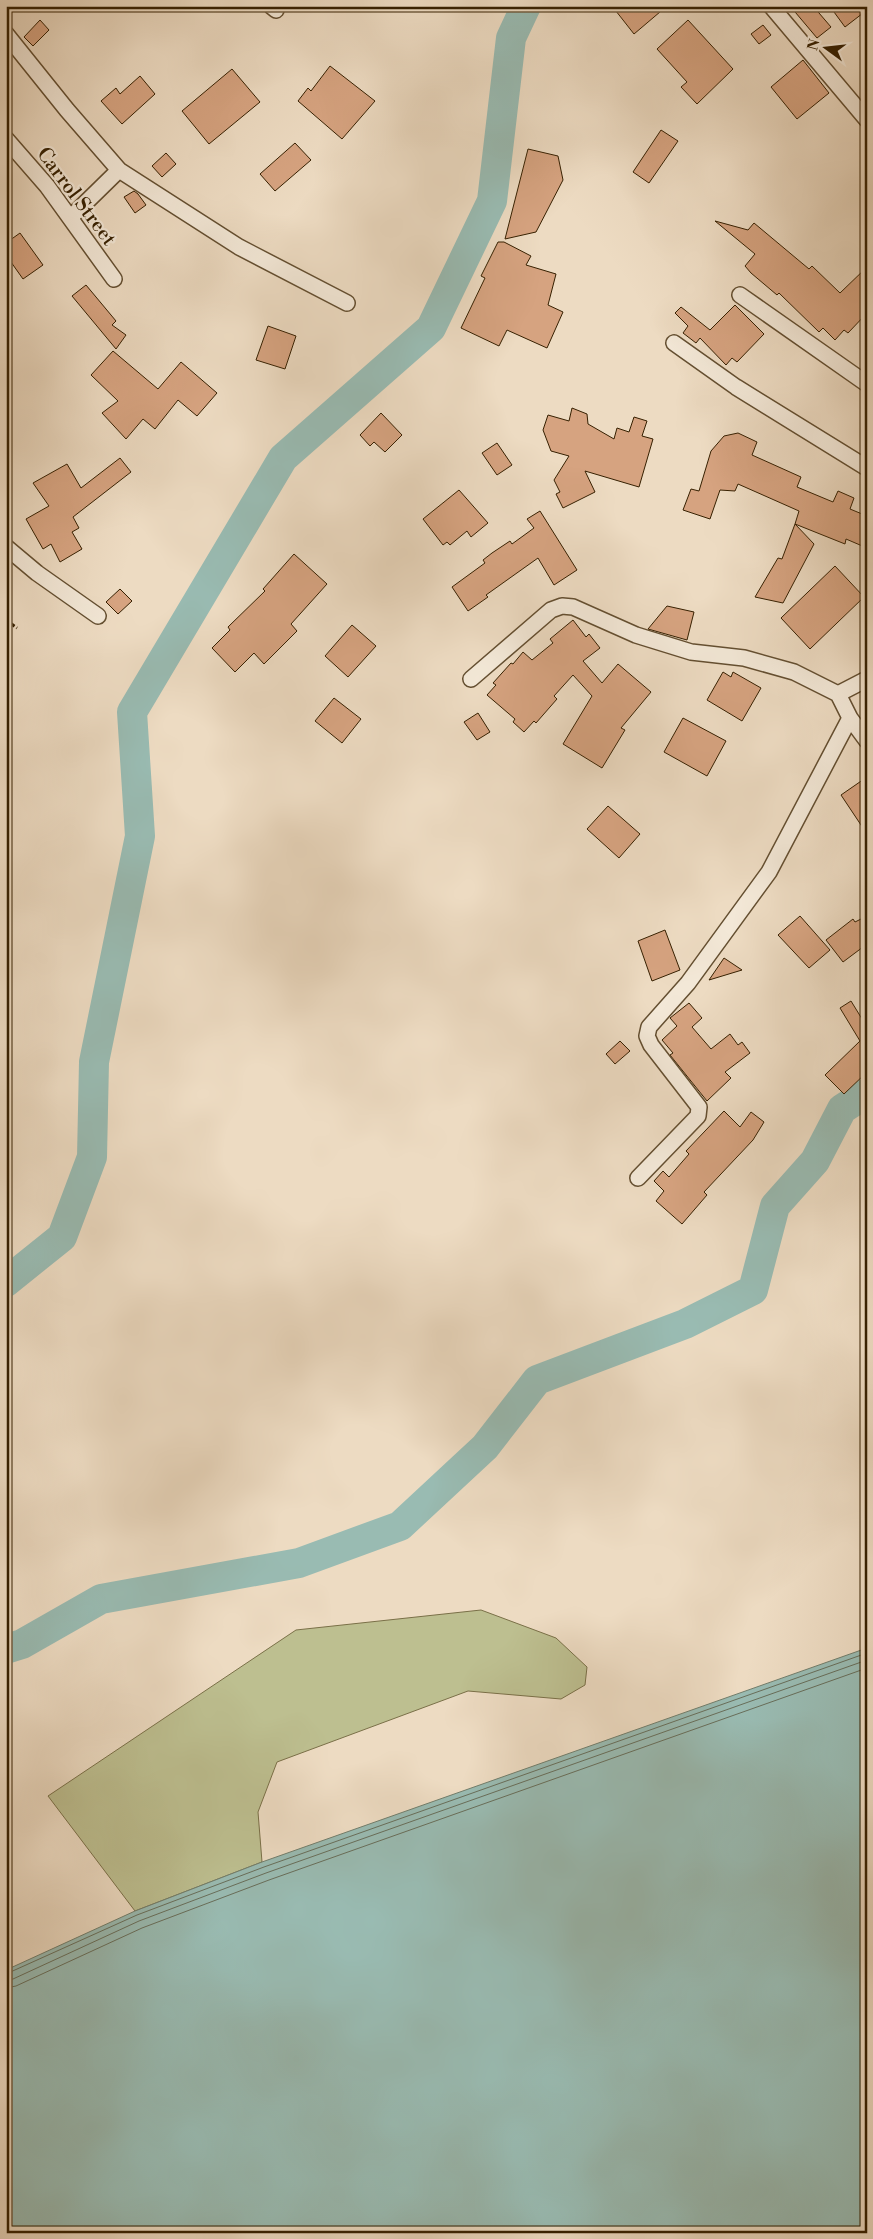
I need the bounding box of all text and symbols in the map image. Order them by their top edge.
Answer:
north arrow [800,22,850,72]
text: N [804,37,825,53]
street label: Carrol Street [31,143,121,251]

